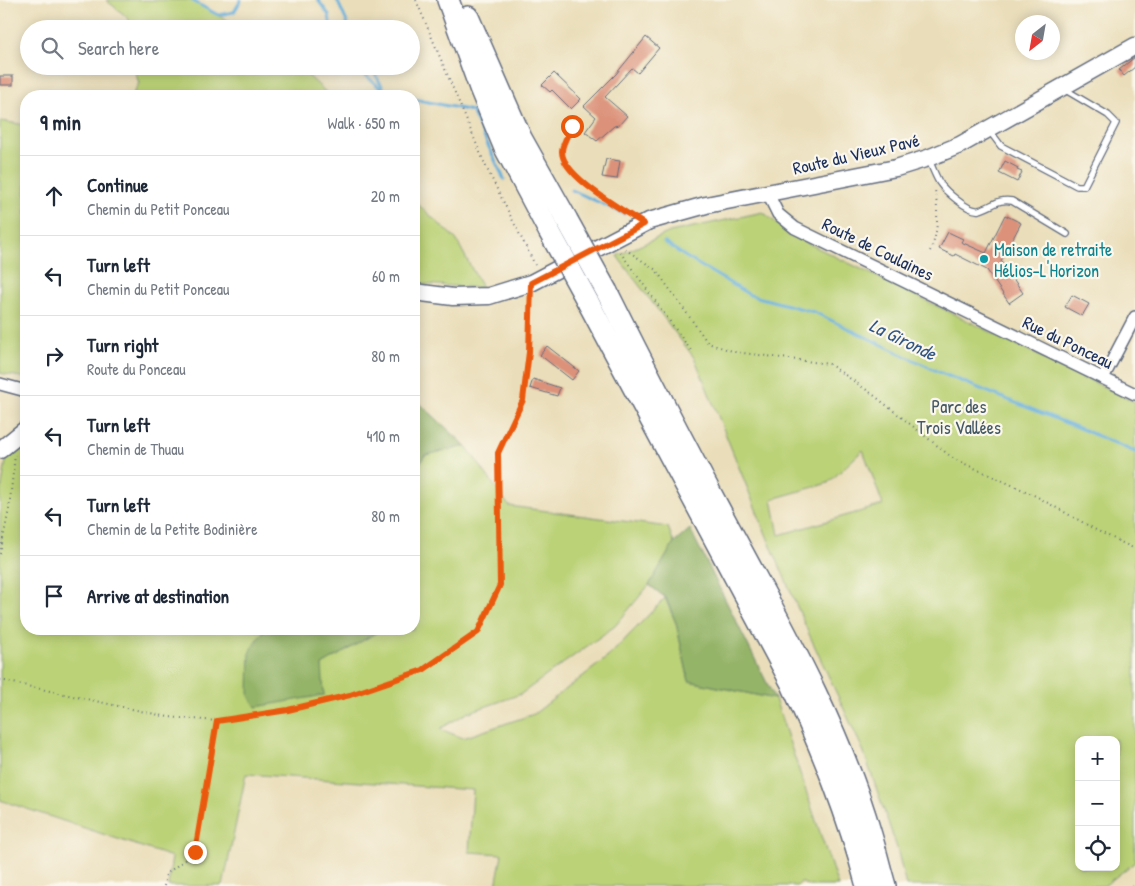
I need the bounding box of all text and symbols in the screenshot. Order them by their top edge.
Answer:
north arrow [1015,15,1060,60]
search box [20,20,420,75]
icon: search [38,34,66,62]
text: Search here [78,35,159,61]
text: 9 min [40,108,81,137]
text: Walk · 650 m [328,112,400,134]
route start [561,115,584,138]
street label: Route du Vieux Pavé [790,127,922,181]
text: Continue [87,172,148,198]
icon: ahead [40,182,68,210]
text: 20 m [371,185,400,207]
text: Chemin du Petit Ponceau [87,198,230,220]
street label: Route de Coulaines [818,211,938,287]
place label: Maison de retraite Hélios-L'Horizon [994,237,1112,283]
text: Turn left [87,252,150,278]
marker: Maison de retraite Hélios-L'Horizon [978,253,990,265]
icon: left [40,262,68,290]
text: 60 m [372,265,400,287]
text: Chemin du Petit Ponceau [87,278,230,300]
street label: Rue du Ponceau [1019,309,1117,375]
water label: La Gironde [865,312,942,367]
text: Turn right [87,332,158,358]
icon: right [40,342,68,370]
text: 80 m [371,345,400,367]
text: Route du Ponceau [87,358,186,380]
park label: Parc des Trois Vallées [917,394,1001,440]
text: Turn left [87,412,150,438]
icon: left [40,422,68,450]
text: 410 m [366,425,400,447]
text: Chemin de Thuau [87,438,184,460]
text: Turn left [87,492,150,518]
icon: left [40,502,68,530]
text: 80 m [371,505,400,527]
text: Chemin de la Petite Bodinière [87,518,258,540]
icon: arrive [40,582,68,610]
text: Arrive at destination [87,583,229,609]
map controls [1075,736,1120,871]
button: + [1075,736,1120,781]
button: − [1075,781,1120,826]
button: locate [1075,826,1120,871]
route end [184,841,207,864]

